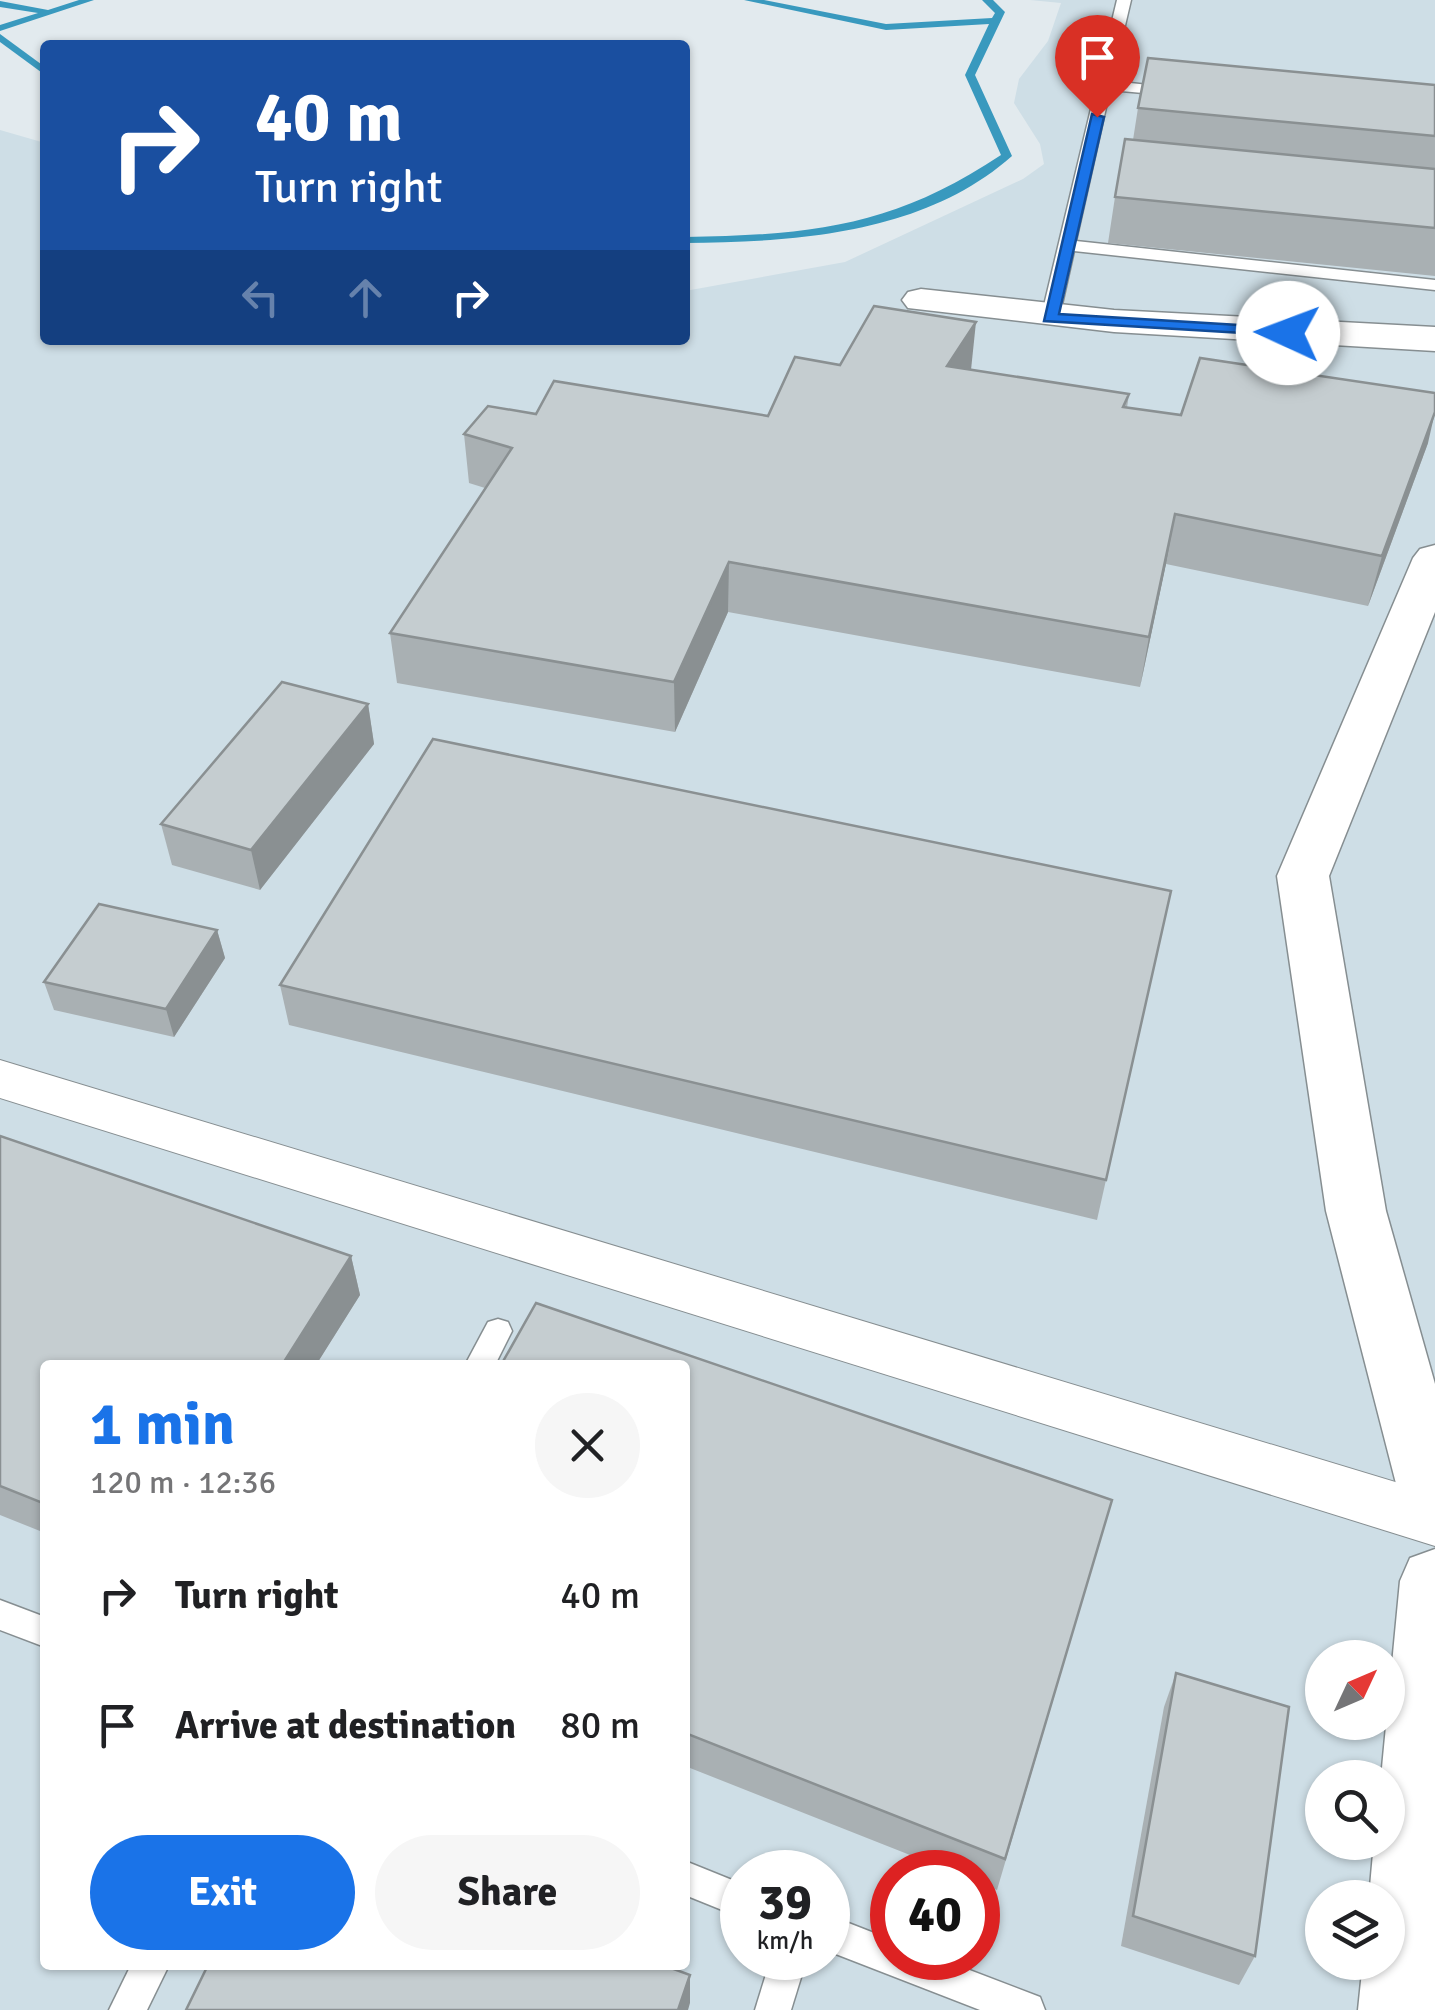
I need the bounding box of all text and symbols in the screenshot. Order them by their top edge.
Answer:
pin [1055,15,1140,118]
icon: arrive [1070,30,1125,85]
text: 40 m [255,74,403,160]
icon: right [90,80,220,210]
text: Turn right [255,160,443,215]
icon: left [233,270,288,325]
icon: ahead [338,270,393,325]
icon: right [443,270,498,325]
position arrow [1236,281,1340,385]
text: 1 min [90,1388,235,1462]
button: close [535,1393,640,1498]
text: 120 m · 12:36 [90,1463,276,1502]
icon: right [90,1568,145,1623]
text: Turn right [175,1572,339,1619]
text: 40 m [560,1572,640,1619]
north arrow [1305,1640,1405,1740]
map controls [1305,1640,1405,1980]
icon: arrive [90,1698,145,1753]
text: Arrive at destination [175,1702,516,1749]
text: 80 m [560,1702,640,1749]
button: search [1305,1760,1405,1860]
button: Exit [90,1835,355,1950]
button: Share [375,1835,640,1950]
speed limit sign: 40 [870,1850,1000,1980]
text: 39 [758,1872,812,1934]
button: layers [1305,1880,1405,1980]
text: km/h [757,1925,813,1956]

